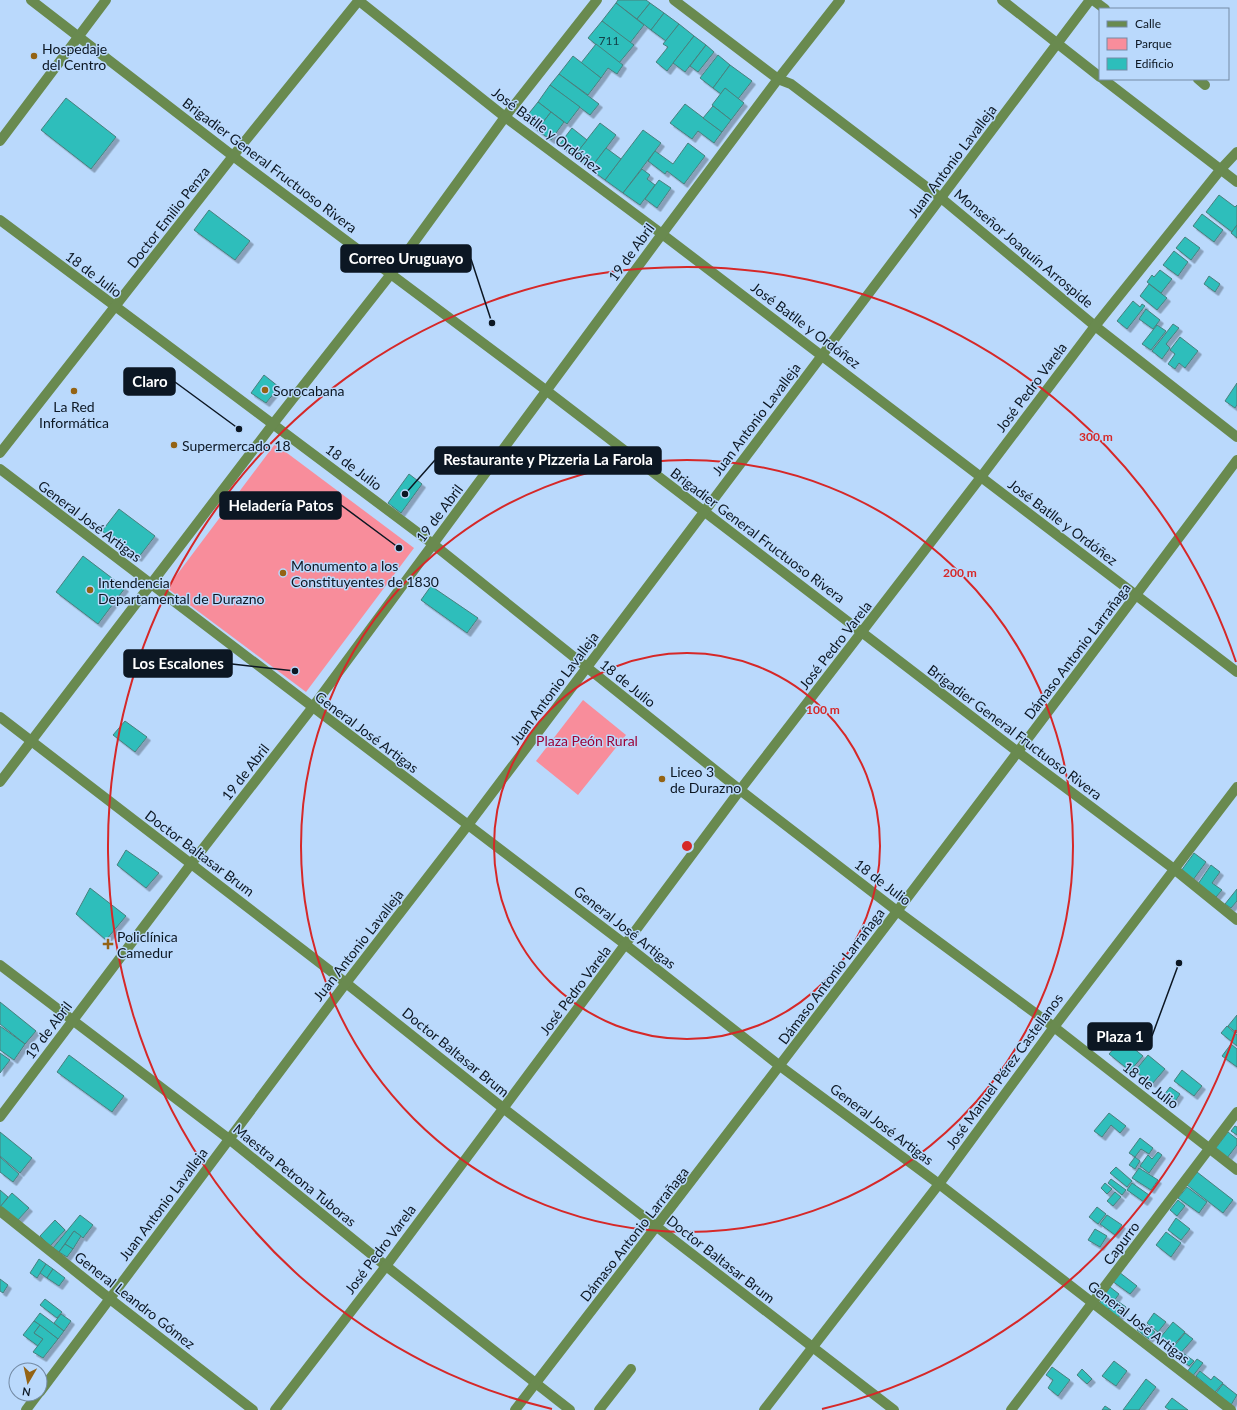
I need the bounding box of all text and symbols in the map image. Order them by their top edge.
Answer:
legend [1099,8,1229,80]
text: Calle [1135,16,1161,31]
house number: 711 [599,33,619,48]
text: Parque [1135,36,1172,51]
place label: Hospedaje del Centro [42,40,107,73]
marker: Hospedaje del Centro [29,51,39,61]
text: Edificio [1135,56,1174,71]
street label: José Batlle y Ordóñez [489,83,605,177]
street label: Brigadier General Fructuoso Rivera [180,94,361,236]
street label: Juan Antonio Lavalleja [904,101,1000,221]
street label: Doctor Emilio Penza [123,163,213,271]
street label: Monseñor Joaquín Arrospide [951,185,1097,311]
street label: 19 de Abril [604,220,658,284]
callout: Correo Uruguayo [341,245,471,272]
street label: 18 de Julio [62,247,126,301]
text: Correo Uruguayo [349,249,464,267]
street label: José Batlle y Ordóñez [748,278,864,372]
street label: José Pedro Varela [992,339,1070,435]
street label: Juan Antonio Lavalleja [708,359,804,479]
callout: Claro [124,368,175,395]
text: Claro [132,372,168,390]
place label: Sorocabana [273,382,344,399]
marker: Sorocabana [260,385,270,395]
marker: La Red Informática [69,386,79,396]
place label: La Red Informática [39,398,109,431]
text: 300 m [1079,429,1113,444]
place label: Supermercado 18 [182,437,291,454]
marker: Supermercado 18 [169,440,179,450]
street label: 18 de Julio [322,440,386,494]
callout: Restaurante y Pizzeria La Farola [435,447,661,474]
text: Restaurante y Pizzeria La Farola [443,450,653,468]
street label: Brigadier General Fructuoso Rivera [668,464,849,606]
street label: José Batlle y Ordóñez [1005,475,1121,569]
street label: General José Artigas [35,477,145,565]
street label: 19 de Abril [412,481,466,545]
callout: Heladería Patos [220,492,341,519]
text: Heladería Patos [228,496,334,514]
place label: Monumento a los Constituyentes de 1830 [291,557,439,590]
text: 200 m [943,565,977,580]
marker: Monumento a los Constituyentes de 1830 [278,568,288,578]
place label: Intendencia Departamental de Durazno [98,574,265,607]
street label: Dámaso Antonio Larrañaga [1020,580,1134,722]
marker: Intendencia Departamental de Durazno [85,585,95,595]
street label: José Pedro Varela [795,597,875,693]
street label: Juan Antonio Lavalleja [506,628,602,748]
callout: Los Escalones [124,650,232,677]
text: Los Escalones [132,654,224,672]
street label: 18 de Julio [597,656,659,711]
street label: Brigadier General Fructuoso Rivera [925,661,1106,803]
street label: General José Artigas [312,688,422,776]
text: 100 m [806,702,840,717]
park label: Plaza Peón Rural [536,732,638,749]
street label: 19 de Abril [218,740,272,804]
place label: Liceo 3 de Durazno [670,763,741,796]
marker: Liceo 3 de Durazno [657,774,667,784]
street label: Doctor Baltasar Brum [142,806,258,900]
centre of rings [680,839,694,853]
street label: 18 de Julio [851,855,915,909]
street label: General José Artigas [571,882,679,972]
street label: Juan Antonio Lavalleja [309,886,407,1004]
street label: Dámaso Antonio Larrañaga [774,905,888,1047]
place label: Policlínica Camedur [117,928,178,961]
marker: Policlínica Camedur [102,938,114,950]
street label: José Pedro Varela [536,942,614,1038]
street label: José Manuel Pérez Castellanos [942,990,1066,1152]
street label: 19 de Abril [21,998,75,1062]
street label: Doctor Baltasar Brum [399,1004,513,1100]
callout: Plaza 1 [1088,1023,1152,1050]
text: Plaza 1 [1096,1027,1144,1045]
street label: 18 de Julio [1120,1058,1182,1112]
street label: General José Artigas [827,1080,937,1168]
street label: Maestra Petrona Tuboras [230,1120,360,1230]
street label: Juan Antonio Lavalleja [115,1144,211,1264]
street label: Dámaso Antonio Larrañaga [576,1163,692,1305]
street label: José Pedro Varela [341,1201,419,1297]
street label: Doctor Baltasar Brum [664,1212,778,1306]
street label: Capurro [1099,1218,1143,1268]
street label: General Leandro Gómez [71,1248,199,1352]
street label: General José Artigas [1085,1277,1193,1367]
north arrow [8,1362,48,1402]
text: N [21,1385,32,1399]

